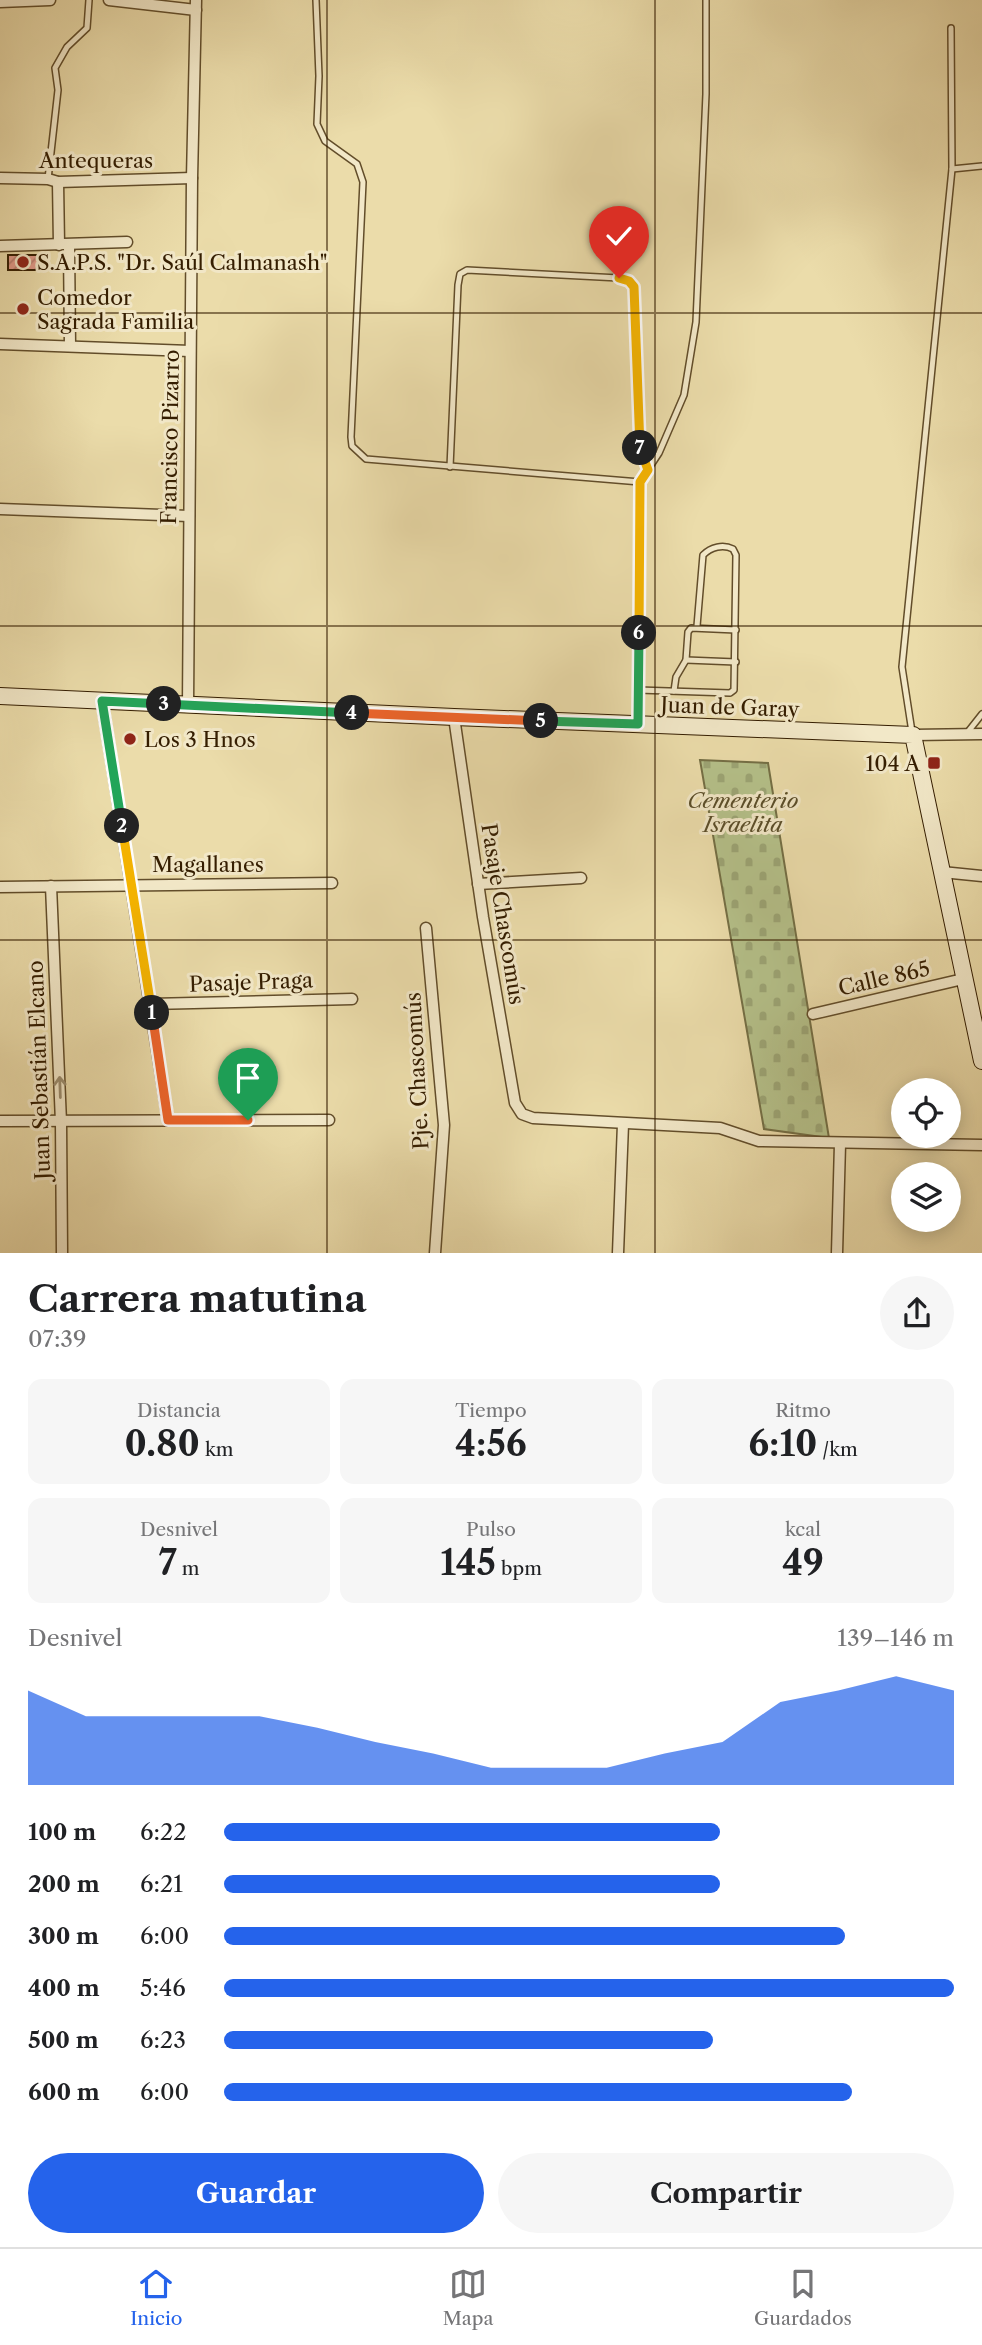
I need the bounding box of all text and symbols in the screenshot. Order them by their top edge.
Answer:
street label: Antequeras [38,148,153,173]
pin [589,206,649,278]
icon: check [600,217,638,255]
place label: S.A.P.S. "Dr. Saúl Calmanash" [37,250,327,275]
marker: S.A.P.S. "Dr. Saúl Calmanash" [15,254,31,270]
place label: Comedor Sagrada Familia [37,285,195,334]
marker: Comedor Sagrada Familia [15,301,31,317]
street label: Francisco Pizarro [156,349,184,525]
pin: 7 [622,430,658,466]
text: 7 [635,436,644,459]
pin: 6 [622,616,656,650]
text: 6 [633,621,644,644]
pin: 3 [146,686,182,722]
text: 3 [158,692,169,715]
street label: Juan de Garay [657,692,800,722]
pin: 4 [334,696,370,730]
text: 4 [346,701,357,724]
pin: 5 [524,704,558,738]
text: 5 [535,709,546,732]
place label: Los 3 Hnos [144,727,256,752]
marker: Los 3 Hnos [122,731,138,747]
place label: 104 A [865,751,920,776]
marker: 104 A [926,755,942,771]
park label: Cementerio Israelita [688,788,799,837]
pin: 2 [104,808,140,844]
text: 2 [116,814,127,837]
street label: Pasaje Chascomús [476,822,530,1006]
street label: Magallanes [152,852,264,877]
street label: Calle 865 [836,955,932,1001]
street label: Juan Sebastián Elcano [23,960,55,1183]
street label: Pasaje Praga [189,967,314,997]
street label: Pje. Chascomús [400,992,434,1150]
pin: 1 [134,996,170,1030]
text: 1 [147,1001,156,1024]
pin [218,1048,278,1120]
icon: arrive [229,1059,267,1097]
one-way arrow [53,1076,66,1099]
map controls [891,1078,961,1232]
button: locate [891,1078,961,1148]
button: layers [891,1162,961,1232]
text: Carrera matutina [28,1275,367,1322]
button: share [880,1276,954,1350]
text: 07:39 [28,1325,87,1353]
text: Distancia [137,1399,221,1422]
text: Tiempo [455,1399,527,1422]
text: Ritmo [775,1399,831,1422]
text: 0.80 [124,1422,200,1465]
text: 4:56 [455,1422,527,1465]
text: 6:10 [748,1422,817,1465]
text: km [200,1438,234,1461]
text: /km [817,1438,858,1461]
text: Desnivel [140,1518,218,1541]
text: Pulso [466,1518,516,1541]
text: kcal [785,1518,821,1541]
text: 7 [158,1541,177,1584]
text: 145 [440,1541,496,1584]
text: 49 [782,1541,824,1584]
text: m [177,1557,200,1580]
text: bpm [496,1557,542,1580]
text: Desnivel [28,1624,122,1652]
text: 139–146 m [837,1624,954,1652]
text: 100 m [28,1818,96,1846]
text: 6:22 [140,1818,186,1846]
text: 200 m [28,1870,100,1898]
text: 6:21 [140,1870,183,1898]
text: 300 m [28,1922,99,1950]
text: 6:00 [140,1922,189,1950]
text: 400 m [28,1974,100,2002]
text: 5:46 [140,1974,186,2002]
text: 500 m [28,2026,99,2054]
text: 6:23 [140,2026,186,2054]
text: 600 m [28,2078,100,2106]
text: 6:00 [140,2078,189,2106]
button: Guardar [28,2153,484,2233]
button: Compartir [498,2153,954,2233]
tab: Inicio [130,2265,182,2330]
tab: Mapa [443,2265,494,2330]
tab: Guardados [754,2265,852,2330]

